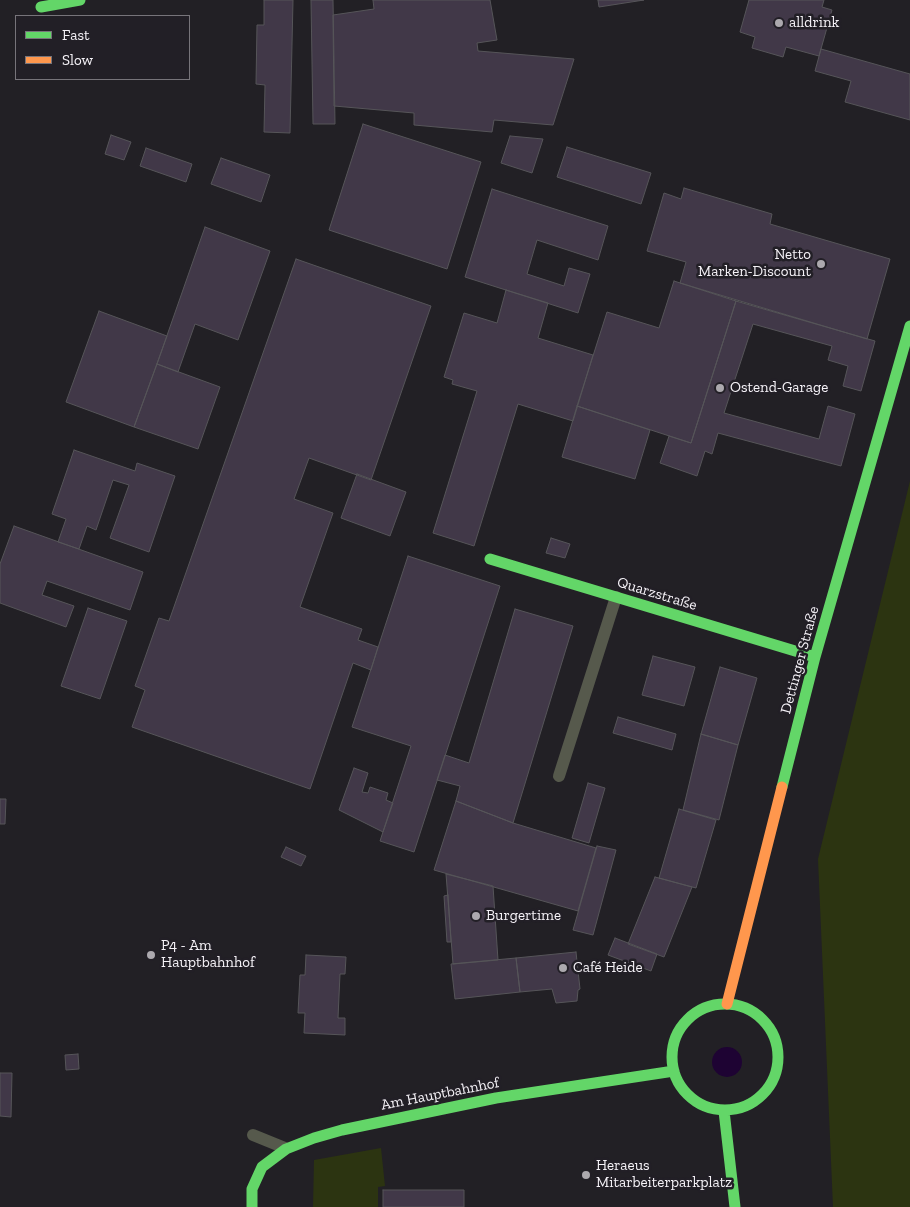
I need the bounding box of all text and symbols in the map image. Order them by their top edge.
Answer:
place label: alldrink [789,14,839,32]
legend [15,15,190,80]
marker: alldrink [773,17,785,29]
text: Fast [62,26,90,44]
text: Slow [62,51,93,69]
place label: Netto Marken-Discount [698,246,811,281]
marker: Netto Marken-Discount [815,258,827,270]
place label: Ostend-Garage [730,379,828,397]
marker: Ostend-Garage [714,382,726,394]
street label: Quarzstraße [615,573,699,615]
street label: Dettinger Straße [777,604,823,716]
place label: Burgertime [486,907,561,925]
marker: Burgertime [470,910,482,922]
place label: P4 - Am Hauptbahnhof [161,937,255,972]
marker: P4 - Am Hauptbahnhof [145,949,157,961]
place label: Café Heide [573,959,643,977]
marker: Café Heide [557,962,569,974]
street label: Am Hauptbahnhof [379,1074,501,1114]
place label: Heraeus Mitarbeiterparkplatz [596,1157,732,1192]
marker: Heraeus Mitarbeiterparkplatz [580,1169,592,1181]

